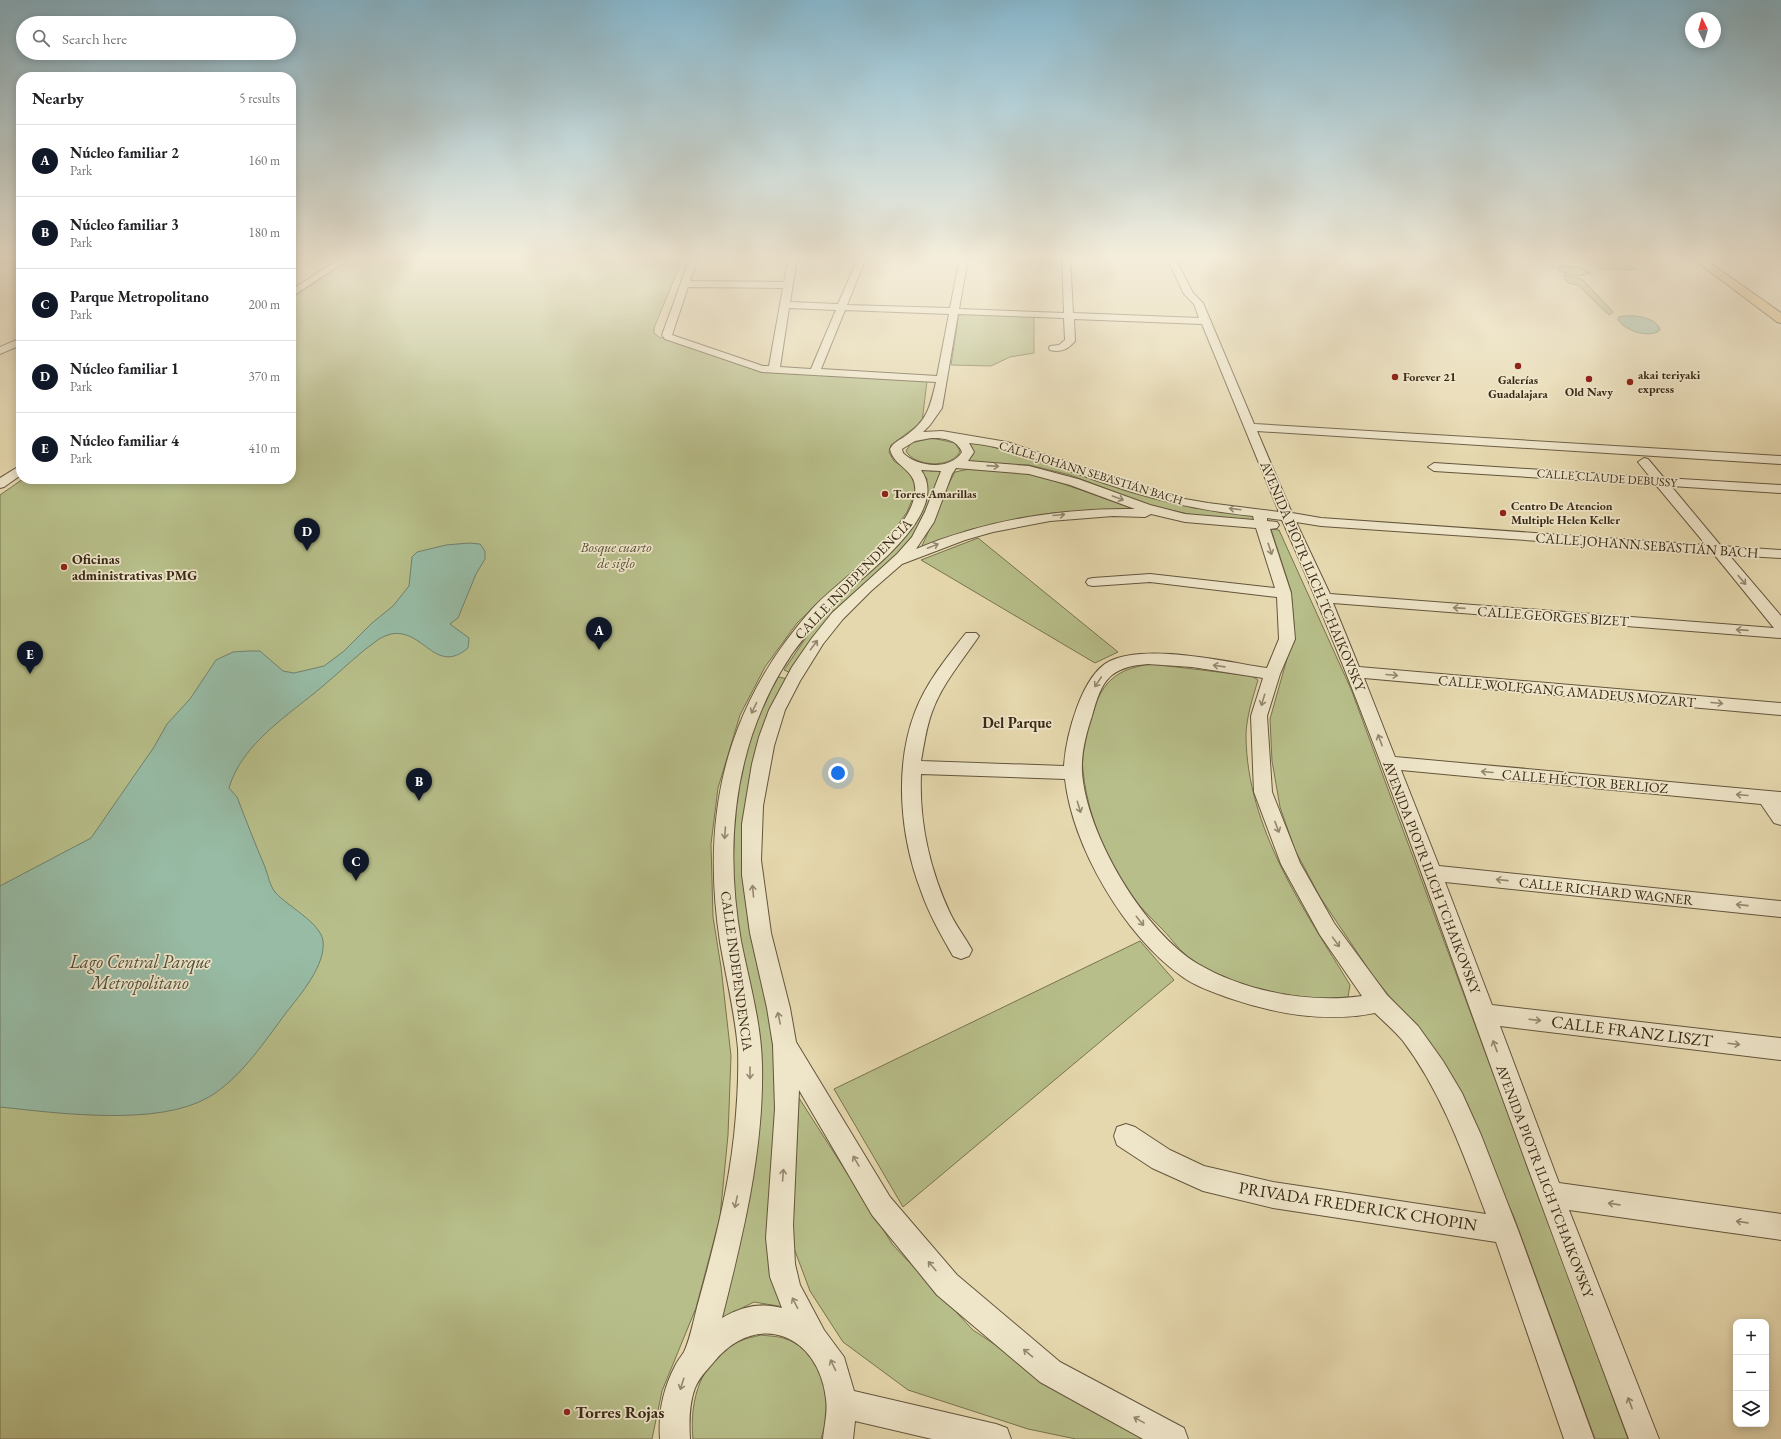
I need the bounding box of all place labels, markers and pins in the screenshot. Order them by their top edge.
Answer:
marker: Galerías Guadalajara [1513,361,1523,371]
place label: akai teriyaki express [1638,367,1701,397]
place label: Forever 21 [1403,369,1456,385]
marker: Forever 21 [1390,372,1400,382]
place label: Galerías Guadalajara [1488,372,1549,402]
marker: Old Navy [1584,374,1594,384]
marker: akai teriyaki express [1625,377,1635,387]
place label: Old Navy [1565,384,1613,400]
place label: Torres Amarillas [893,486,977,502]
marker: Torres Amarillas [880,489,890,499]
place label: Centro De Atencion Multiple Helen Keller [1511,498,1620,528]
marker: Centro De Atencion Multiple Helen Keller [1498,508,1508,518]
pin: D [294,518,320,551]
place label: Oficinas administrativas PMG [72,550,197,584]
marker: Oficinas administrativas PMG [59,562,69,572]
pin: A [586,617,612,650]
pin: E [17,641,43,674]
pin: B [406,768,432,801]
pin: C [343,848,369,881]
place label: Torres Rojas [575,1401,664,1423]
marker: Torres Rojas [562,1407,572,1417]

